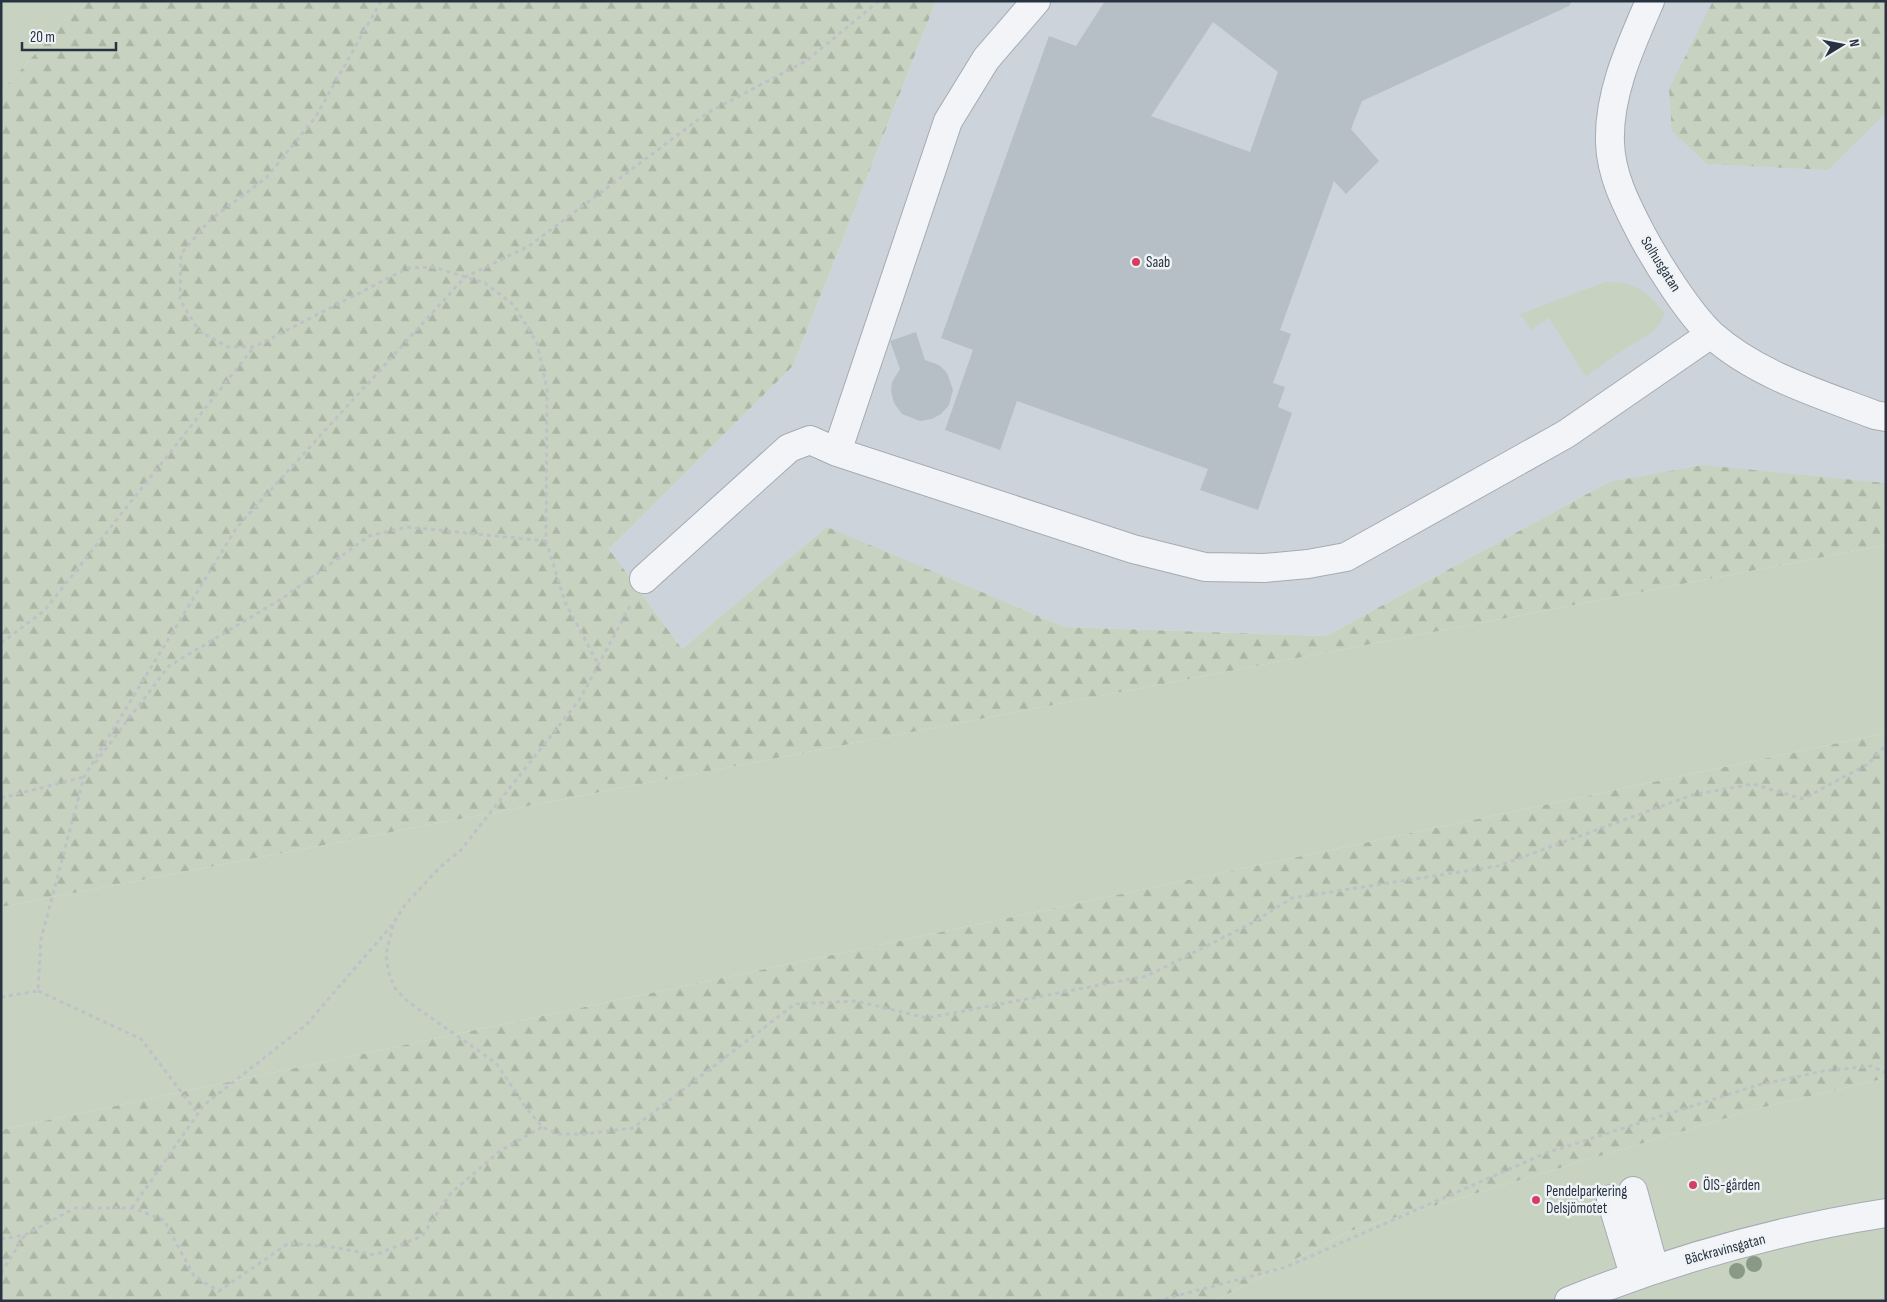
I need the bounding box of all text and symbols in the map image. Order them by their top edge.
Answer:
scale bar [22,20,116,52]
north arrow [1817,20,1867,70]
text: 20 m [30,28,55,47]
text: N [1845,38,1863,48]
street label: Solhusgatan [1636,233,1685,295]
place label: Saab [1146,253,1170,272]
marker: Saab [1130,256,1142,268]
place label: ÖIS-gården [1703,1176,1760,1195]
marker: ÖIS-gården [1687,1179,1699,1191]
place label: Pendelparkering Delsjömotet [1546,1182,1627,1218]
marker: Pendelparkering Delsjömotet [1530,1194,1542,1206]
street label: Bäckravinsgatan [1683,1230,1767,1269]

